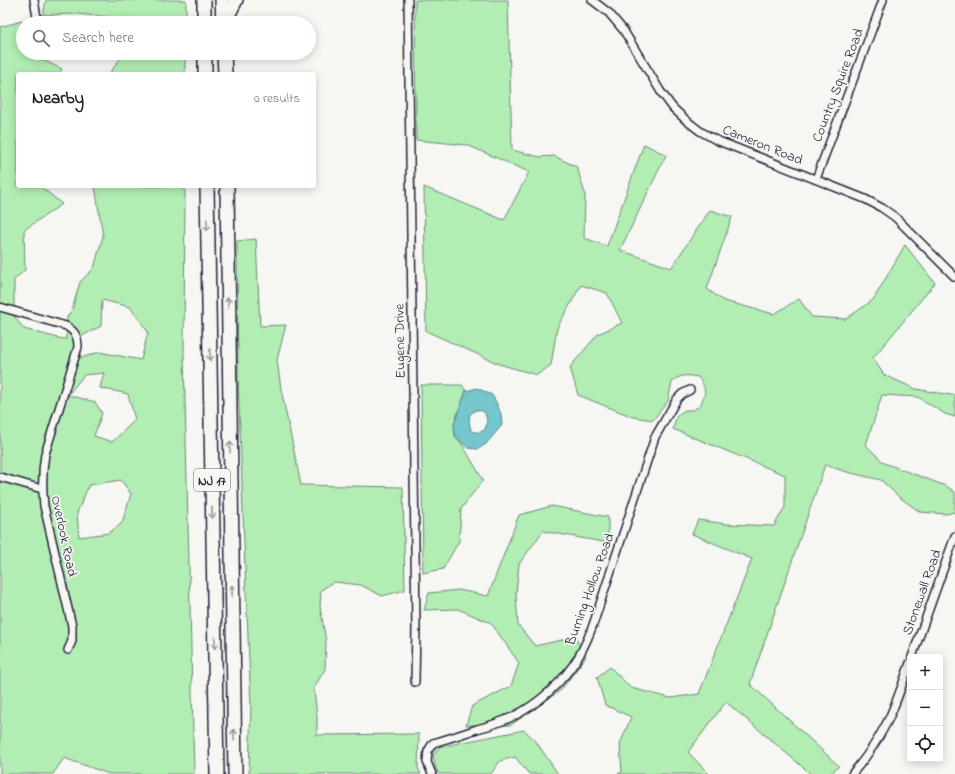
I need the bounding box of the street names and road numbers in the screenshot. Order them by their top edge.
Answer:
street label: Country Squire Road [807,26,871,146]
street label: Cameron Road [719,120,806,171]
street label: Eugene Drive [389,303,413,379]
road number: NJ 17 [194,469,230,491]
street label: Overlook Road [45,494,82,579]
street label: Burning Hollow Road [560,530,621,650]
street label: Stonewall Road [897,547,948,638]

